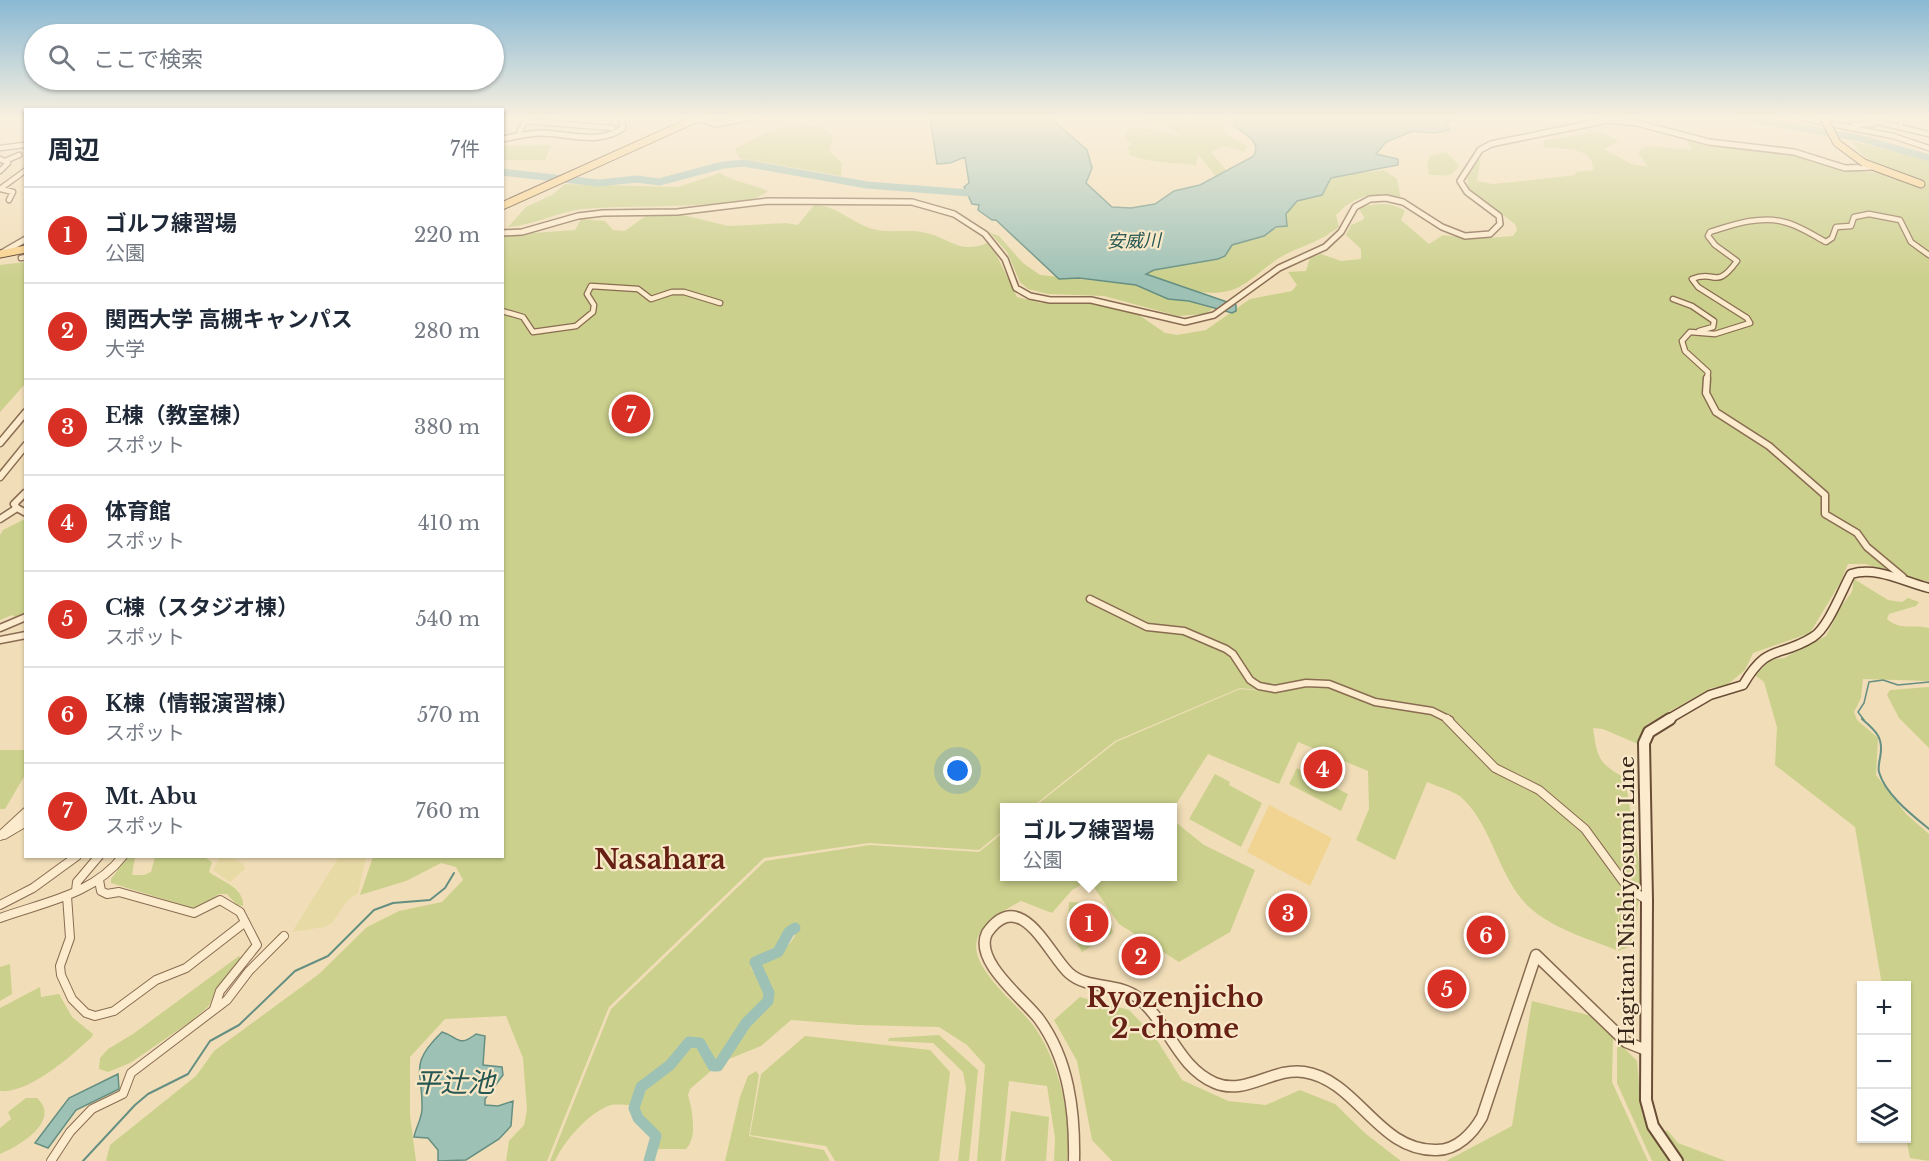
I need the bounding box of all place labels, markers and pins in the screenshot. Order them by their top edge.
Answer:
pin: 7 [612,392,650,436]
pin: 4 [1304,746,1342,792]
pin: 3 [1268,890,1308,936]
pin: 1 [1070,900,1108,946]
pin: 6 [1466,912,1506,958]
pin: 2 [1122,934,1160,978]
pin: 5 [1428,966,1466,1012]

